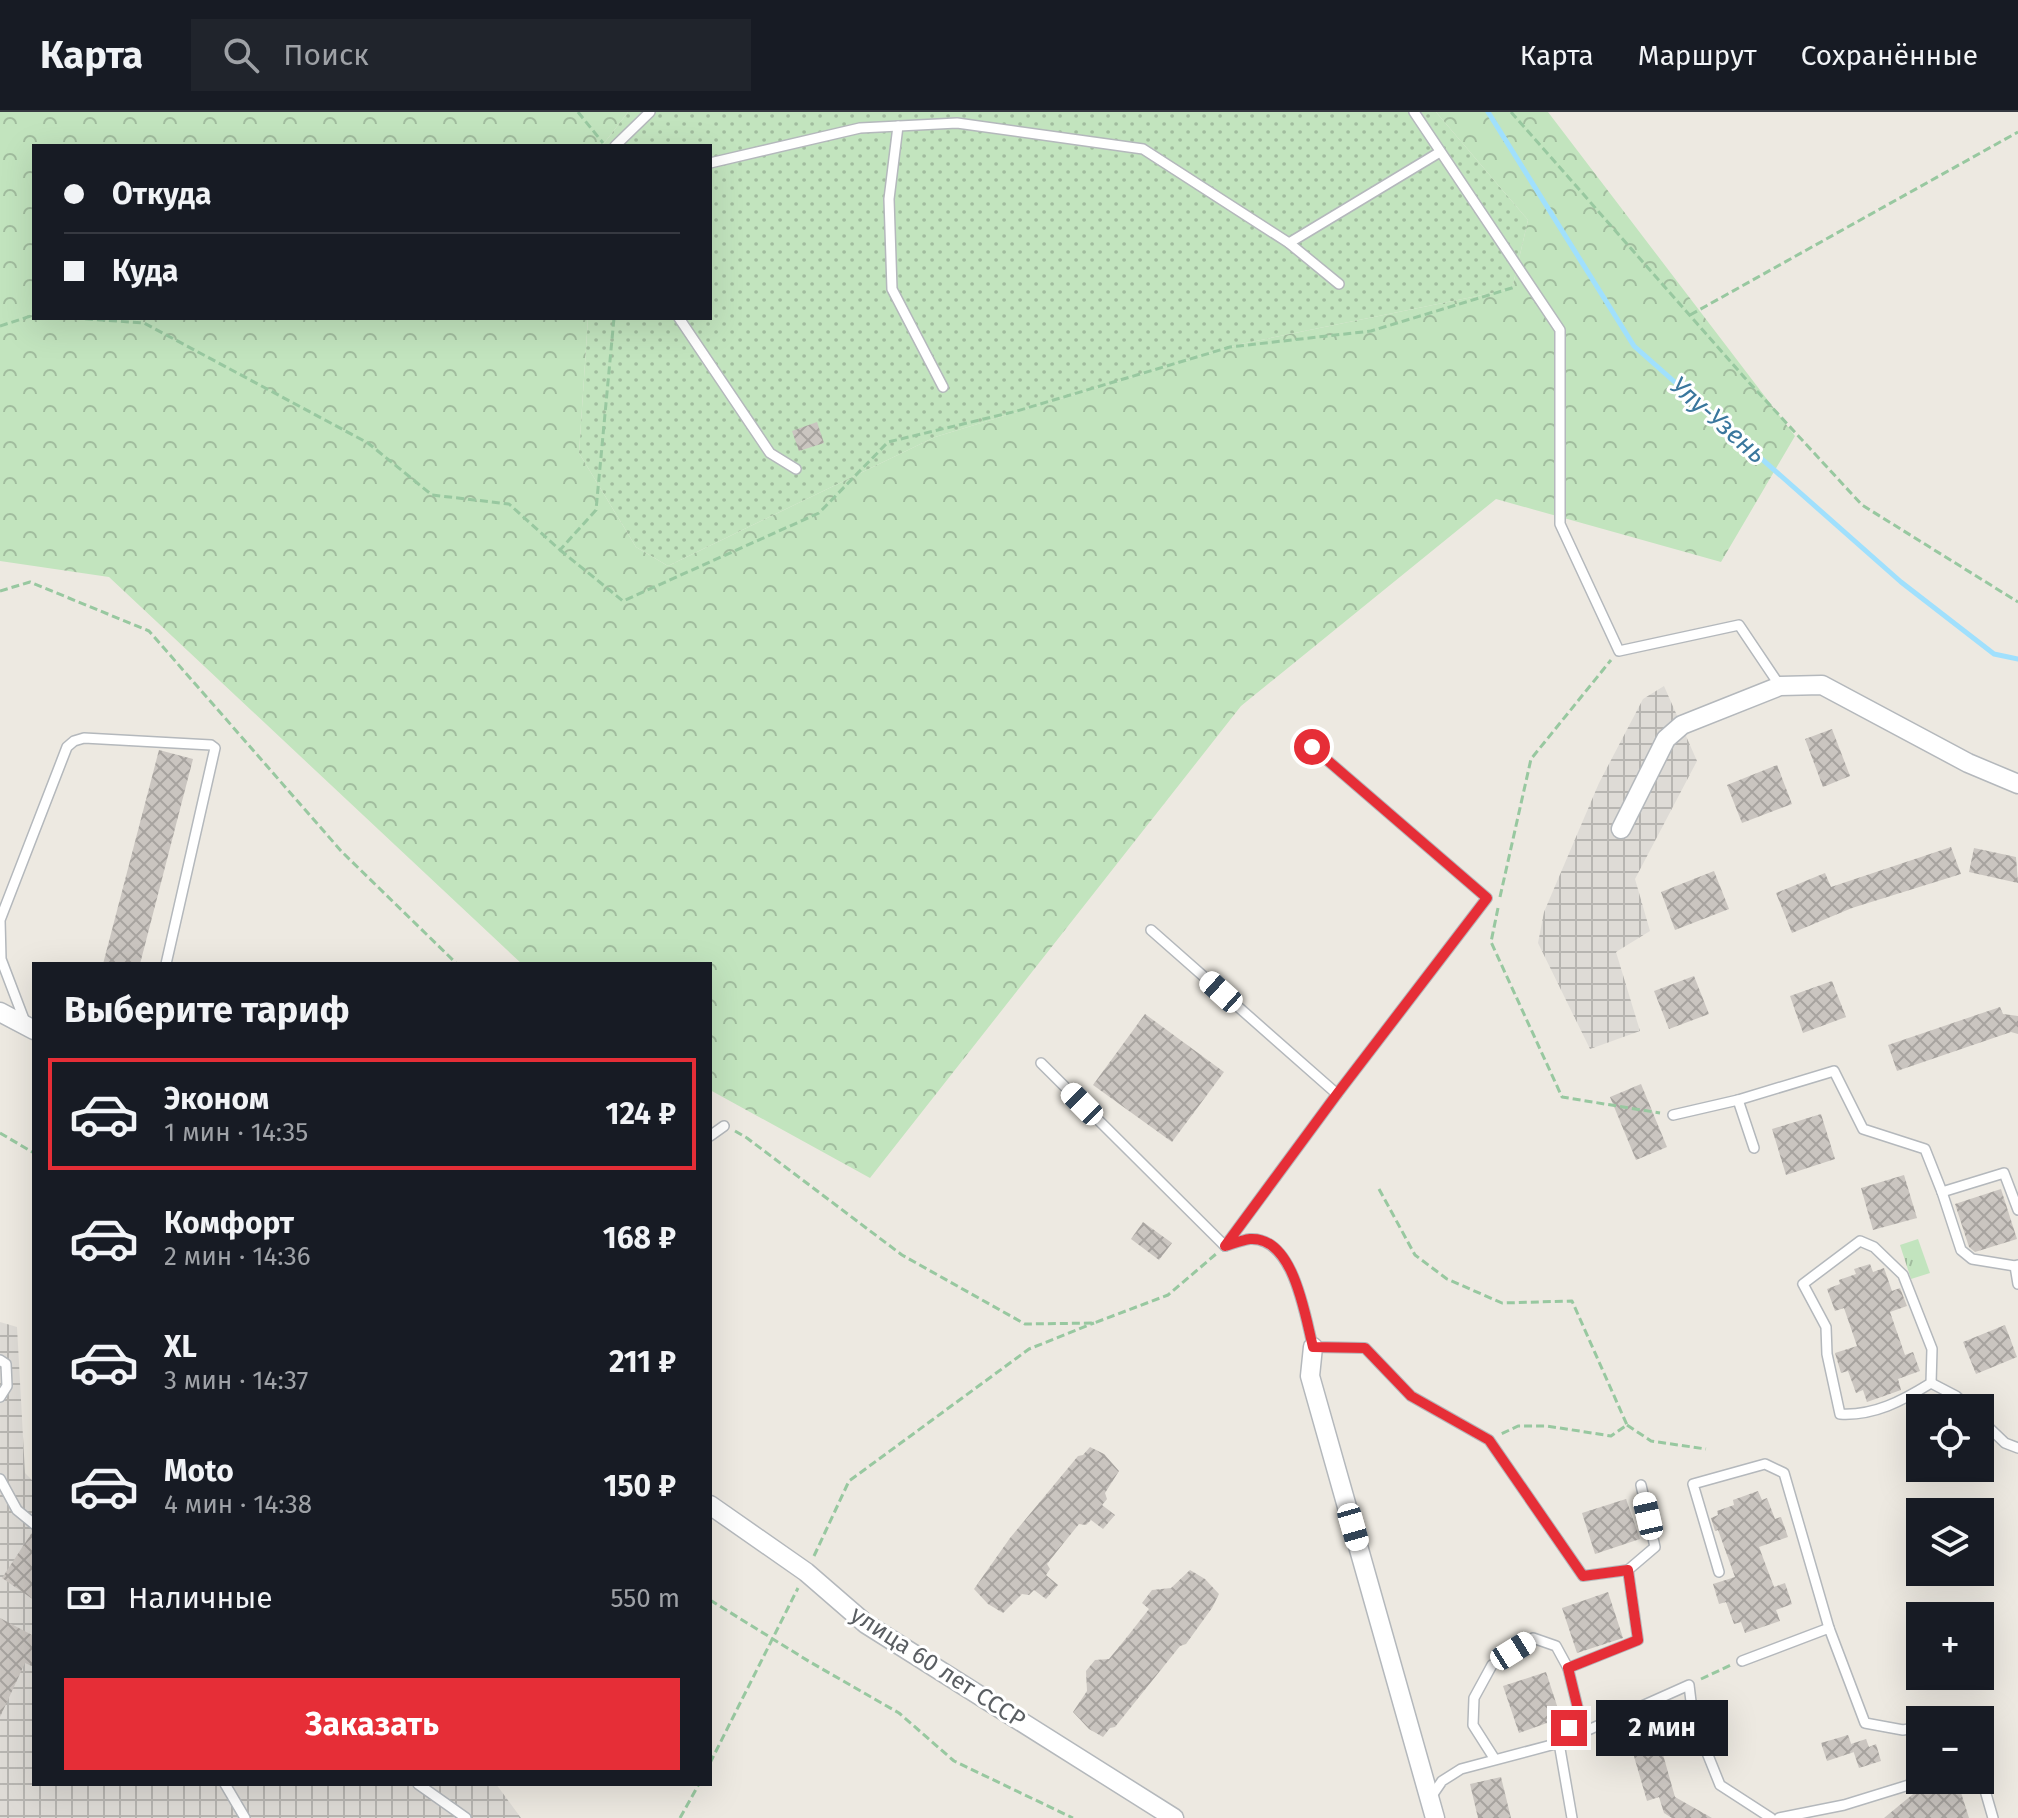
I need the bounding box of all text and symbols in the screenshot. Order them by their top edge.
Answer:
search box [191,19,751,91]
text: Карта [40,32,143,78]
icon: search [219,33,263,77]
text: Поиск [283,37,369,73]
text: Карта [1520,39,1594,72]
text: Маршрут [1638,39,1757,72]
text: Сохранённые [1801,39,1978,72]
text: Откуда [112,176,211,212]
text: Куда [112,253,178,289]
water label: Улу-Узень [1664,370,1772,470]
route start [1294,729,1330,765]
car [1195,967,1247,1017]
text: Выберите тариф [64,988,350,1032]
icon: car [68,1078,140,1150]
car [1057,1079,1107,1129]
text: Эконом [164,1081,269,1117]
text: 124 ₽ [606,1096,676,1132]
text: 1 мин · 14:35 [164,1117,308,1148]
icon: car [68,1202,140,1274]
text: Комфорт [164,1205,294,1241]
text: 168 ₽ [603,1220,676,1256]
text: 2 мин · 14:36 [164,1241,311,1272]
icon: car [68,1326,140,1398]
text: XL [164,1329,197,1365]
text: 211 ₽ [609,1344,676,1380]
text: 3 мин · 14:37 [164,1365,308,1396]
map controls [1906,1394,1994,1794]
button: locate [1906,1394,1994,1482]
icon: car [68,1450,140,1522]
text: Moto [164,1453,234,1489]
text: 150 ₽ [603,1468,676,1504]
text: 4 мин · 14:38 [164,1489,312,1520]
car [1631,1490,1665,1542]
button: layers [1906,1498,1994,1586]
car [1335,1501,1371,1553]
icon: cash [64,1576,108,1620]
text: Наличные [128,1580,273,1616]
text: 550 m [610,1583,680,1614]
street label: улица 60 лет СССР [845,1600,1031,1734]
button: + [1906,1602,1994,1690]
car [1486,1628,1540,1674]
button: Заказать [64,1678,680,1770]
callout: 2 мин [1597,1700,1729,1756]
button: − [1906,1706,1994,1794]
route end [1551,1710,1587,1746]
text: 2 мин [1628,1712,1696,1743]

